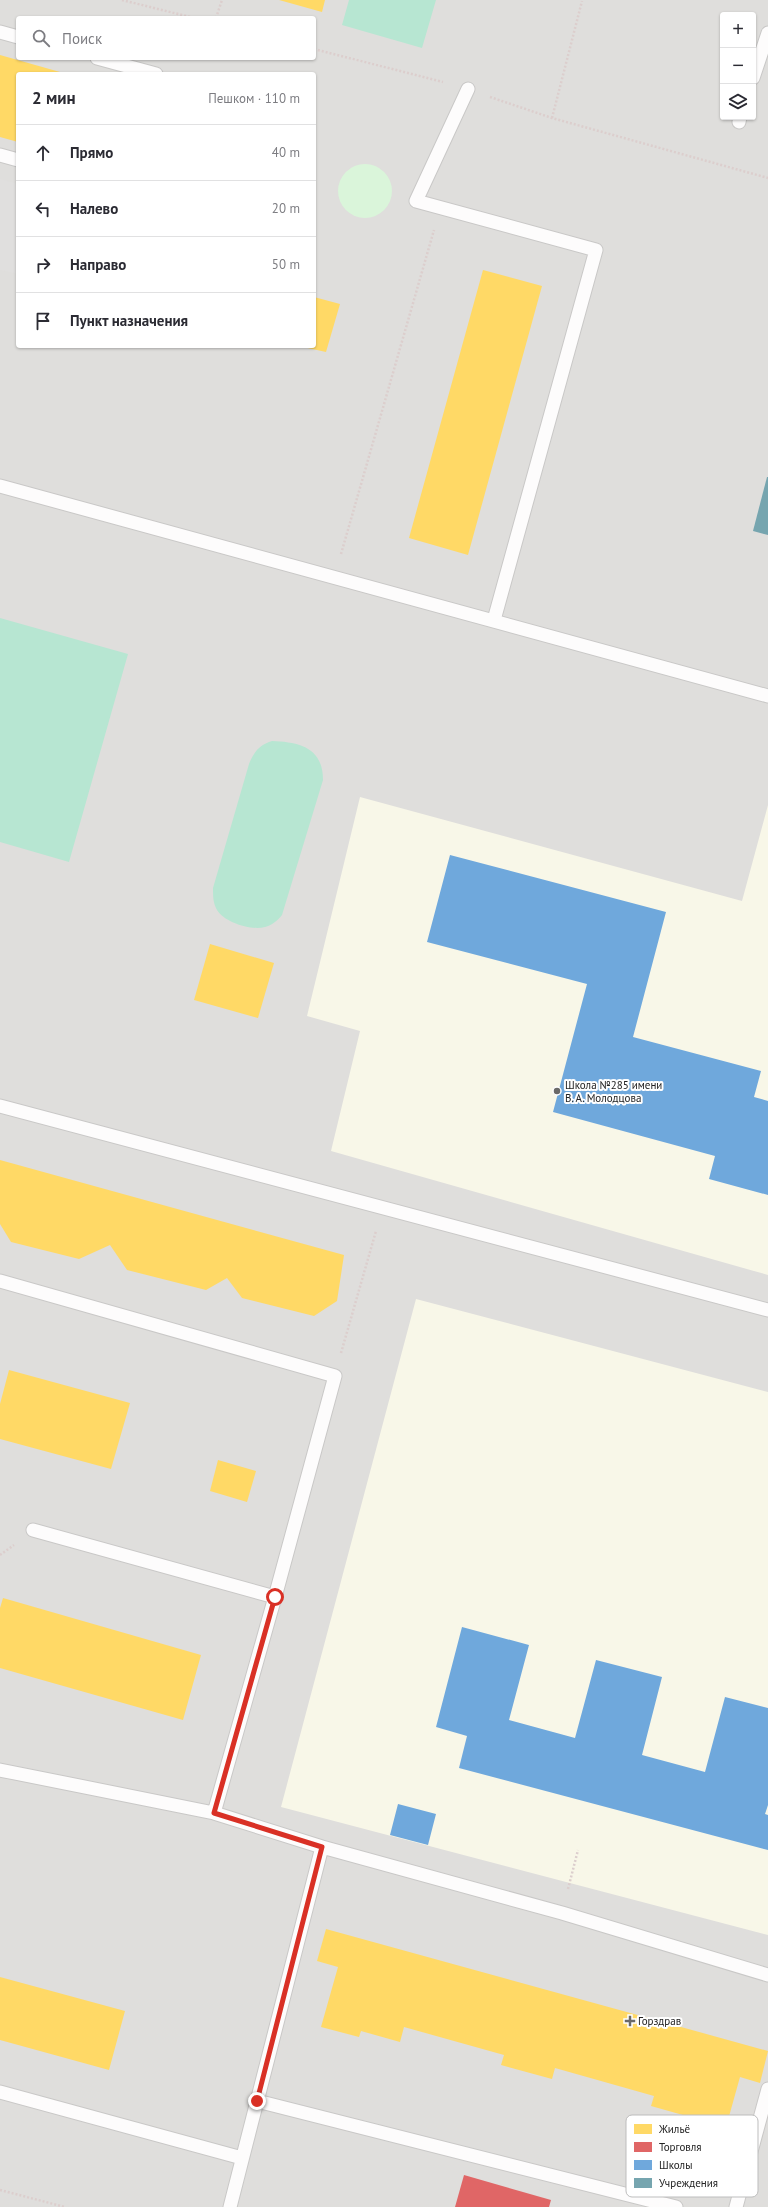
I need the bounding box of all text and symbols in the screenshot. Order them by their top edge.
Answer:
map controls [720,12,756,120]
button: + [720,12,756,48]
search box [16,16,316,60]
icon: search [30,27,52,49]
text: Поиск [62,29,102,48]
button: − [720,48,756,84]
button: layers [720,84,756,120]
text: 2 мин [32,87,76,109]
text: Пешком · 110 m [208,90,300,107]
icon: ahead [32,142,54,164]
text: Прямо [70,143,113,162]
text: 40 m [272,144,300,161]
icon: left [32,198,54,220]
text: Налево [70,199,118,218]
text: 20 m [272,200,300,217]
icon: right [32,254,54,276]
text: Направо [70,255,126,274]
text: 50 m [272,256,300,273]
icon: arrive [32,310,54,332]
text: Пункт назначения [70,311,188,330]
place label: Школа №285 имени В. А. Молодцова [565,1078,662,1105]
marker: Школа №285 имени В. А. Молодцова [552,1086,562,1096]
route start [266,1588,284,1606]
place label: Горздрав [638,2014,681,2028]
marker: Горздрав [625,2016,635,2026]
route end [248,2092,266,2110]
legend [626,2115,758,2197]
text: Жильё [658,2122,690,2136]
text: Торговля [659,2140,702,2154]
text: Школы [659,2158,692,2172]
text: Учреждения [659,2176,718,2190]

